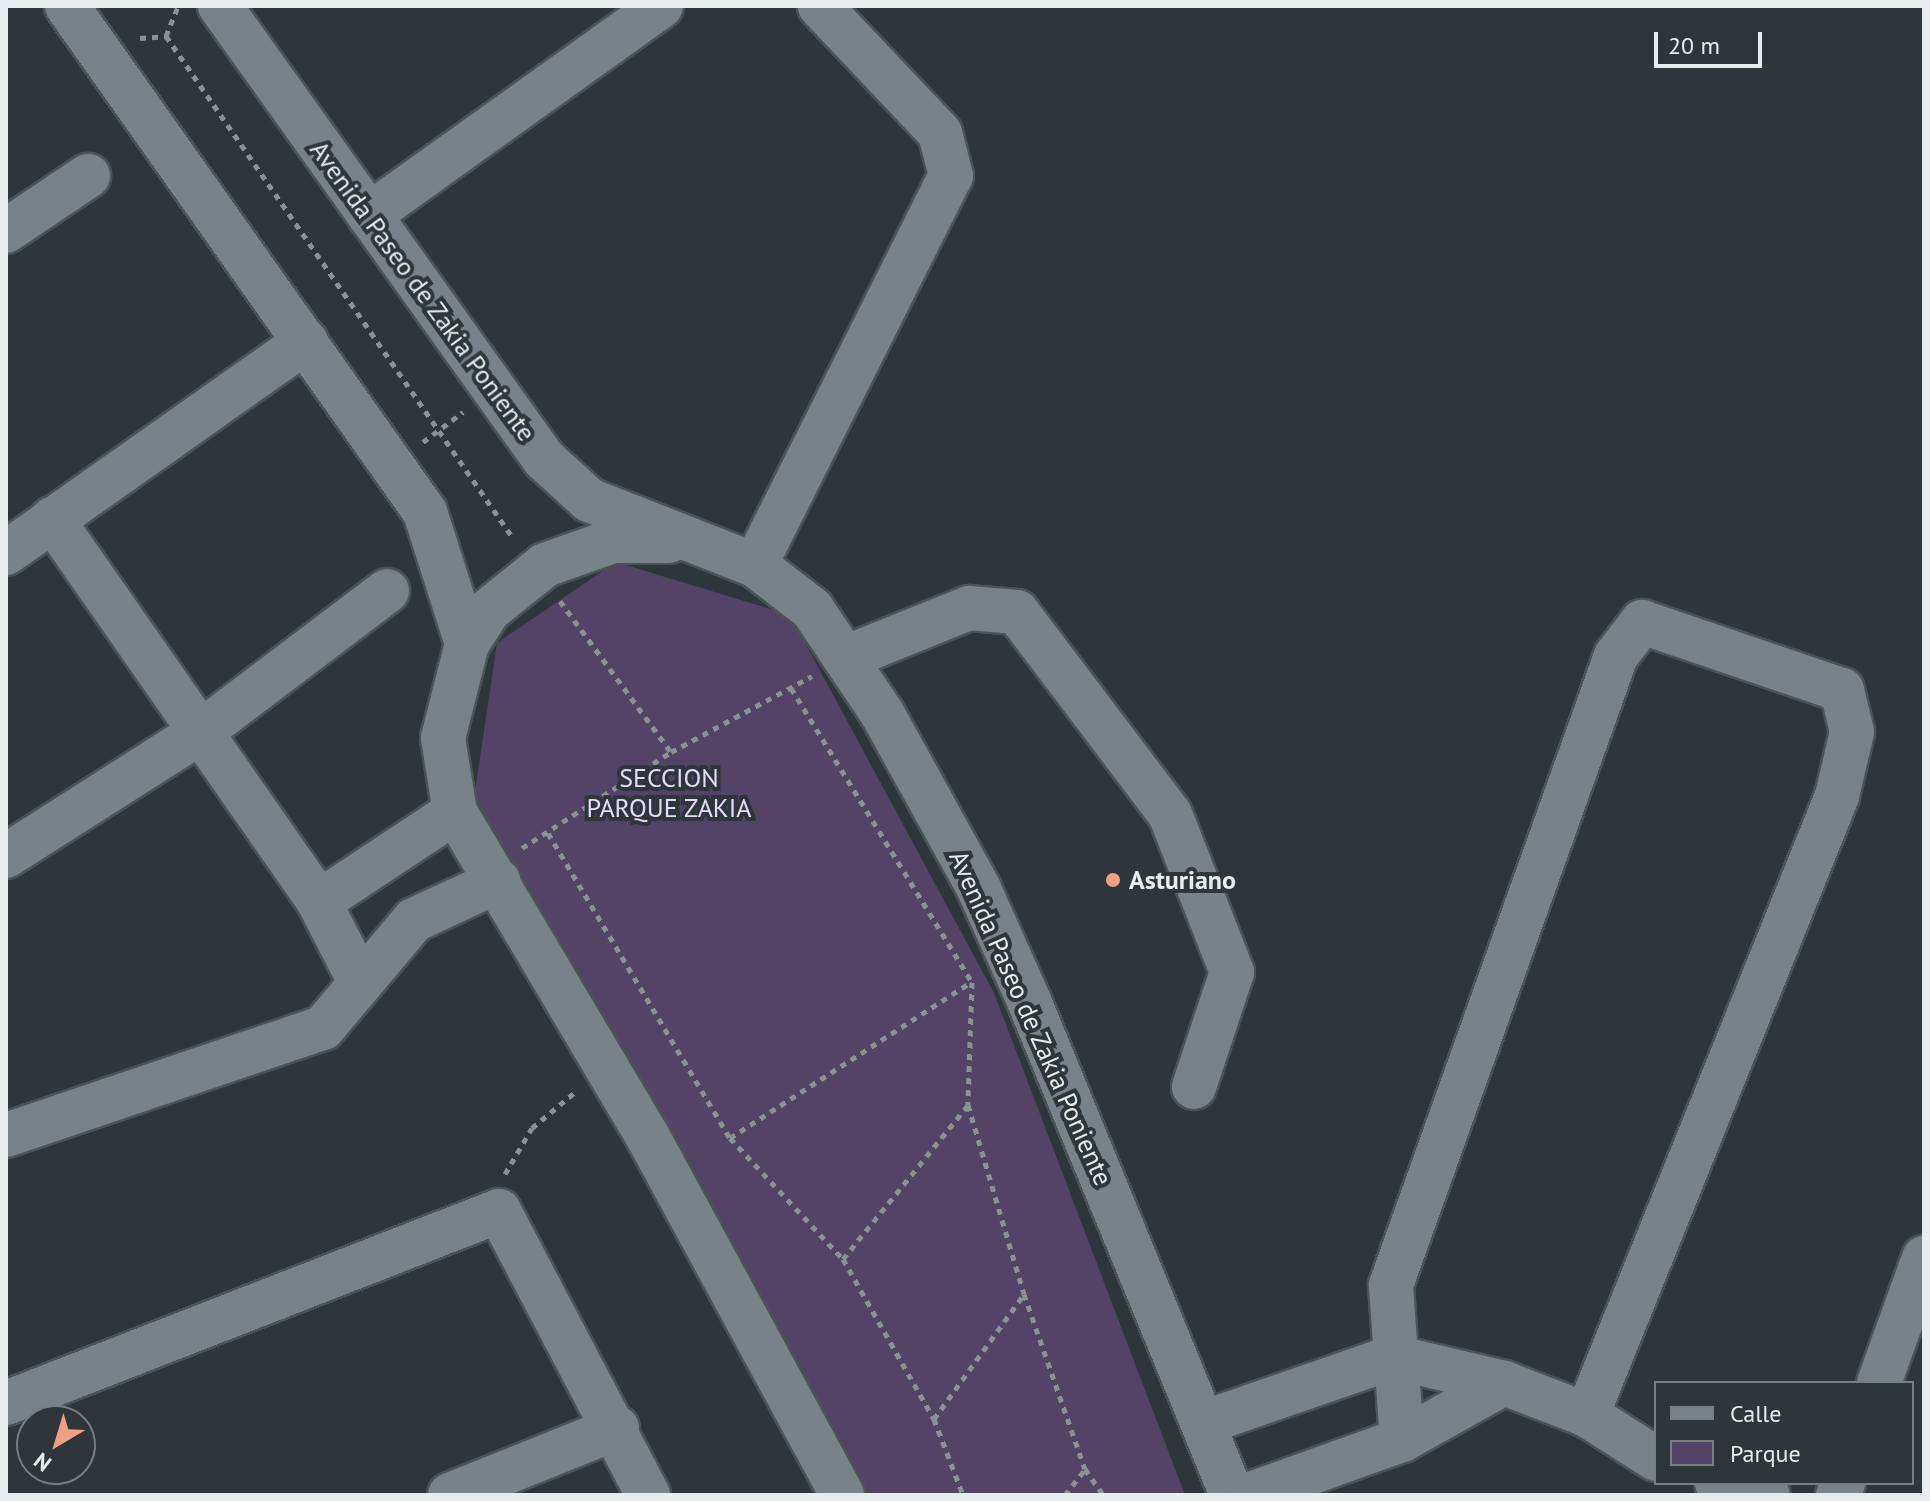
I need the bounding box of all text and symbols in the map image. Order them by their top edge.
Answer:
scale bar [1658,16,1766,66]
text: 20 m [1668,30,1720,61]
street label: Avenida Paseo de Zakia Poniente [303,135,543,447]
park label: SECCION PARQUE ZAKIA [586,762,752,824]
street label: Avenida Paseo de Zakia Poniente [943,845,1119,1191]
place label: Asturiano [1129,864,1236,896]
marker: Asturiano [1104,871,1122,889]
legend [1654,1381,1914,1485]
text: Calle [1730,1398,1781,1429]
north arrow [16,1405,96,1485]
text: Parque [1730,1438,1801,1469]
text: N [28,1447,57,1478]

